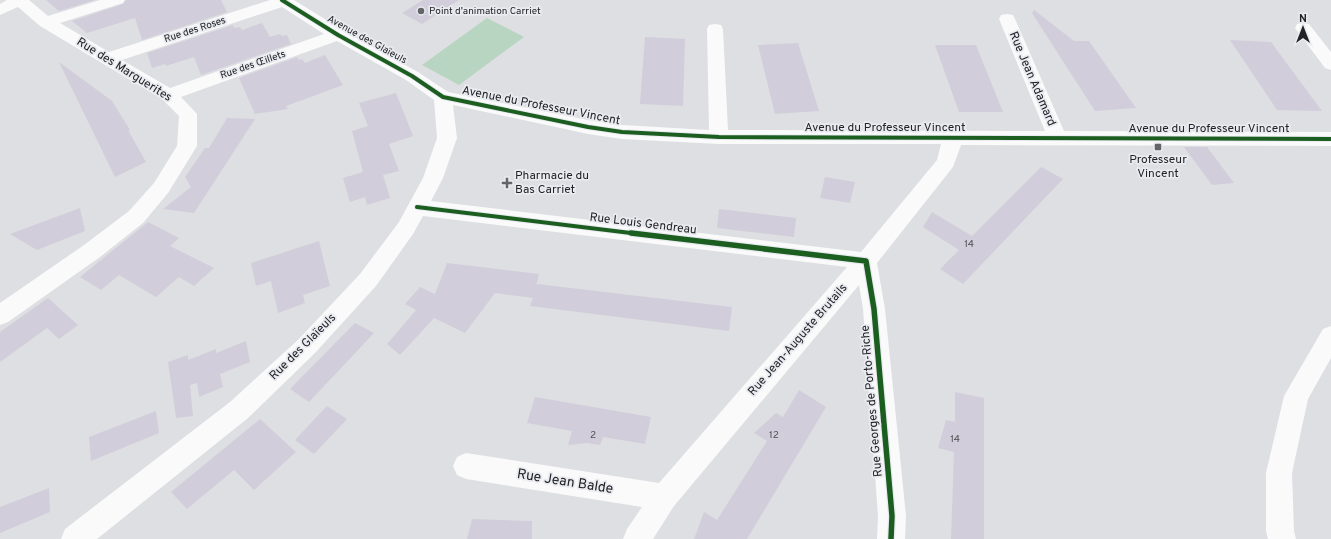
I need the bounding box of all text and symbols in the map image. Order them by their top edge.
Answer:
place label: Point d'animation Carriet [429,5,541,18]
marker: Point d'animation Carriet [416,6,426,16]
north arrow [1283,8,1323,48]
text: N [1299,12,1307,26]
street label: Avenue des Glaïeuls [325,13,409,67]
street label: Rue des Roses [162,14,228,46]
street label: Rue Jean Adamard [1005,29,1059,129]
street label: Rue des Marguerites [73,34,175,106]
street label: Rue des Œillets [219,48,288,82]
street label: Avenue du Professeur Vincent [461,83,621,129]
street label: Avenue du Professeur Vincent [805,120,965,136]
street label: Avenue du Professeur Vincent [1129,121,1289,137]
marker: Professeur Vincent [1153,142,1163,152]
place label: Professeur Vincent [1129,152,1187,182]
place label: Pharmacie du Bas Carriet [515,168,589,198]
marker: Pharmacie du Bas Carriet [502,178,512,188]
street label: Rue Louis Gendreau [589,209,697,239]
house number: 14 [964,238,974,251]
street label: Rue Jean-Auguste Brutails [745,280,851,400]
street label: Rue des Glaïeuls [266,310,340,384]
street label: Rue Georges de Porto-Riche [857,324,887,478]
house number: 2 [590,429,596,442]
house number: 12 [769,429,779,442]
house number: 14 [950,433,960,446]
street label: Rue Jean Balde [516,466,614,498]

